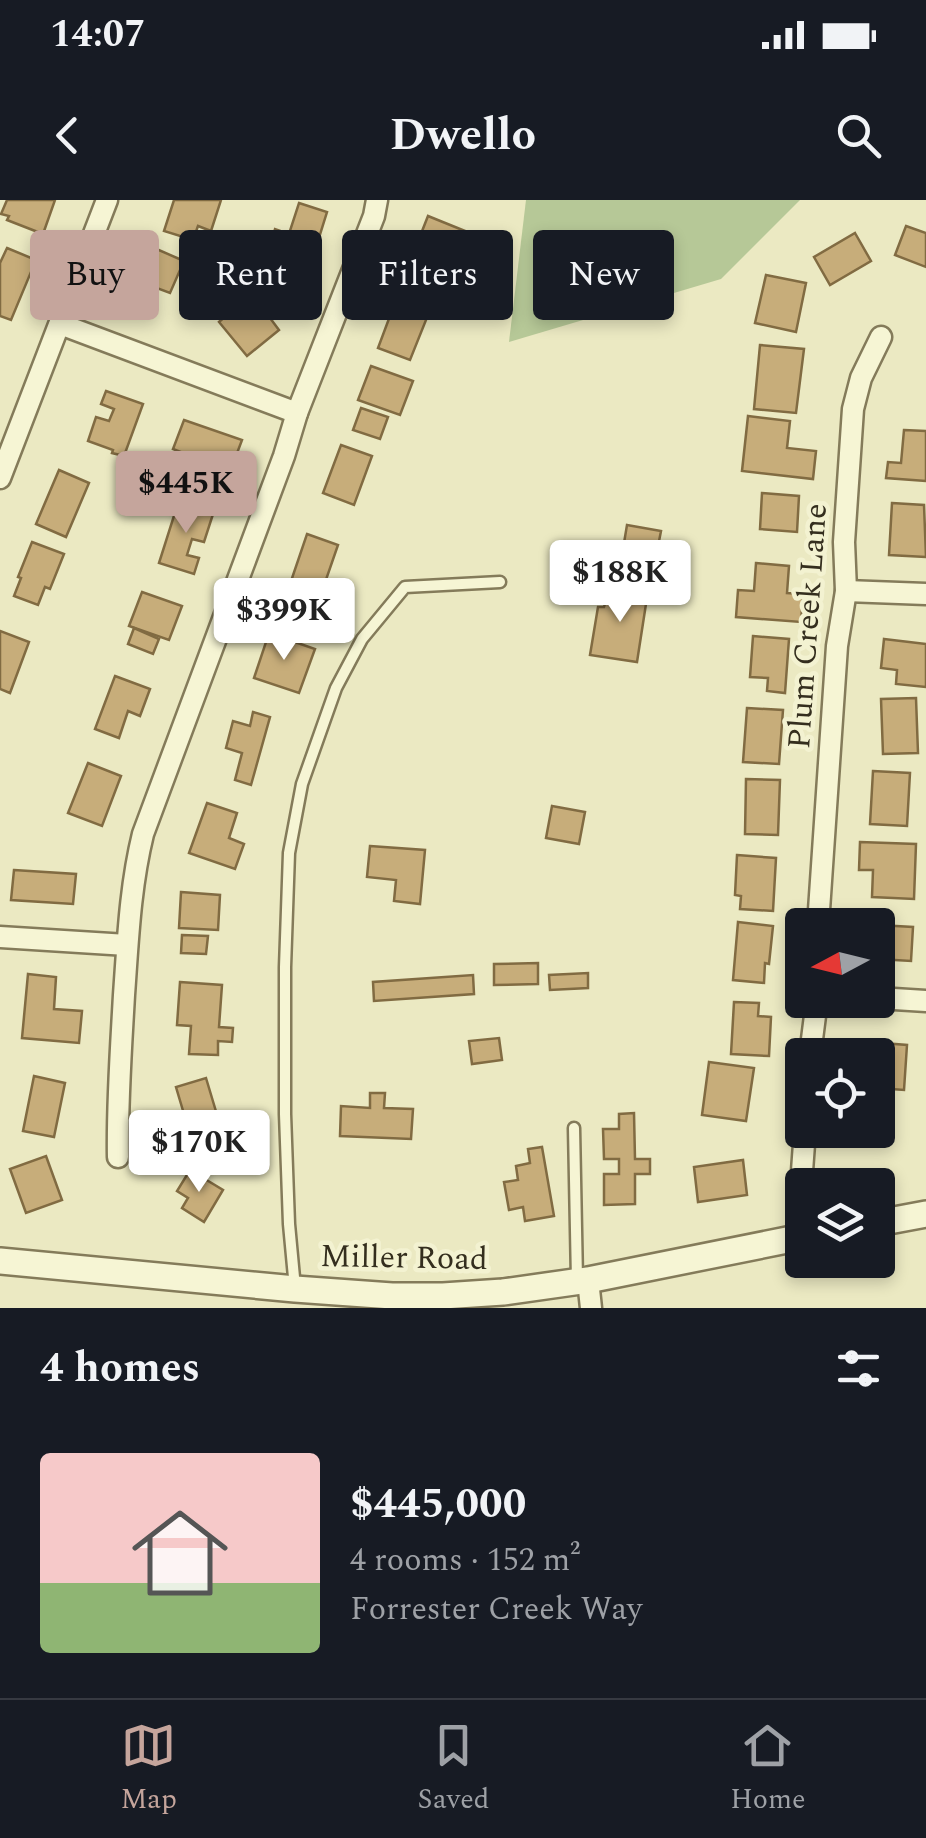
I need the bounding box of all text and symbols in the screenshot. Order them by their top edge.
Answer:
text: 14:07 [50,6,145,64]
text: Dwello [390,101,536,170]
icon: back [40,108,95,163]
icon: search [831,108,886,163]
chip: Buy [30,230,159,320]
chip: Rent [179,230,322,320]
chip: Filters [342,230,513,320]
chip: New [533,230,674,320]
pin: $445K [116,451,256,536]
text: $445K [138,459,234,508]
street label: Plum Creek Lane [775,502,841,750]
pin: $188K [550,540,690,625]
text: $188K [572,548,668,597]
pin: $399K [214,578,354,663]
text: $399K [236,586,332,635]
north arrow [785,908,895,1018]
map controls [785,908,895,1278]
button: locate [785,1038,895,1148]
pin: $170K [129,1110,269,1195]
text: $170K [151,1118,247,1167]
button: layers [785,1168,895,1278]
street label: Miller Road [320,1232,488,1284]
text: 4 homes [40,1337,200,1400]
icon: filters [831,1341,886,1396]
text: $445,000 [350,1473,526,1536]
icon: home [120,1493,240,1613]
text: 4 rooms · 152 m² [350,1536,580,1585]
text: Forrester Creek Way [350,1585,642,1634]
tab: Map [120,1718,177,1821]
tab: Saved [418,1718,489,1821]
tab: Home [730,1718,806,1821]

